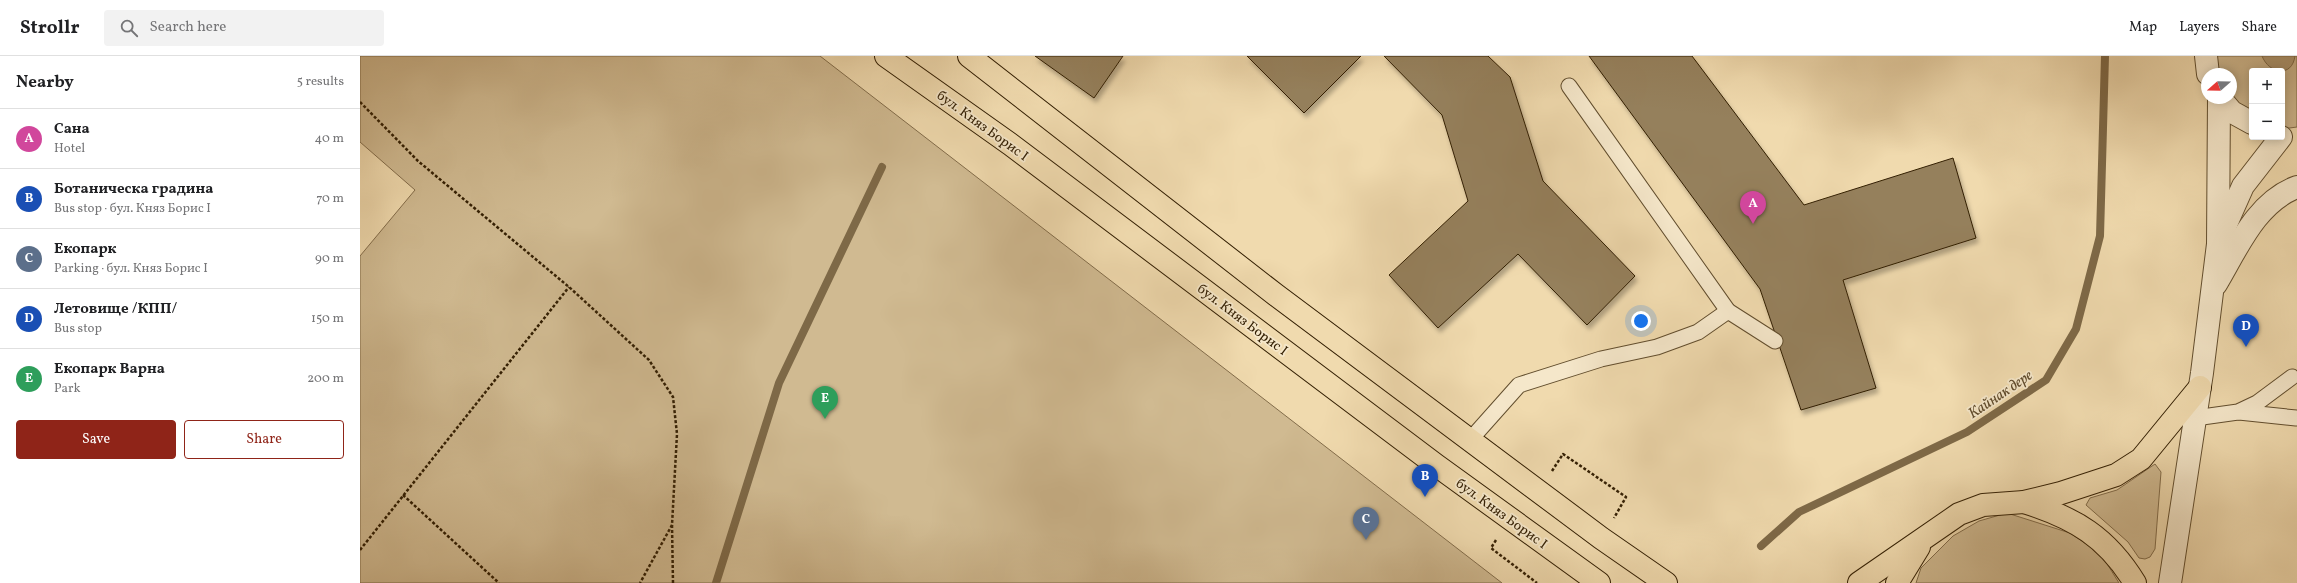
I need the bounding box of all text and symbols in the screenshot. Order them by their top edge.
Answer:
search box [104,10,384,46]
text: Strollr [20,15,80,41]
icon: search [118,17,140,39]
text: Search here [150,17,226,38]
text: Map [2129,18,2157,37]
text: Layers [2179,18,2219,37]
text: Share [2241,18,2277,37]
north arrow [2201,68,2237,104]
map controls [2249,68,2285,140]
button: + [2249,68,2285,104]
text: Nearby [16,71,74,94]
text: 5 results [297,73,344,91]
street label: бул. Княз Борис I [932,86,1032,166]
button: − [2249,104,2285,140]
text: Сана [54,119,90,140]
text: A [24,130,34,148]
text: 40 m [315,130,344,148]
text: Hotel [54,140,85,158]
text: Ботаническа градина [54,179,213,200]
text: B [25,190,33,208]
text: 70 m [316,190,344,208]
pin: A [1740,191,1766,224]
text: Bus stop · бул. Княз Борис I [54,200,211,218]
text: Екопарк [54,239,117,260]
text: C [25,250,33,268]
text: 90 m [315,250,344,268]
text: Parking · бул. Княз Борис I [54,260,208,278]
street label: бул. Княз Борис I [1193,280,1291,361]
text: Летовище /КПП/ [54,299,177,320]
text: D [24,310,34,328]
text: 150 m [311,310,344,328]
your location [1631,311,1651,331]
pin: D [2233,314,2259,347]
text: Bus stop [54,320,102,338]
text: Екопарк Варна [54,359,165,380]
water label: Кайнак дере [1964,366,2038,425]
text: E [25,370,33,388]
text: 200 m [307,370,344,388]
text: Park [54,380,81,398]
pin: E [812,386,838,419]
button: Save [16,420,176,459]
button: Share [184,420,344,459]
pin: B [1412,464,1438,497]
street label: бул. Княз Борис I [1451,474,1551,554]
pin: C [1353,507,1379,540]

